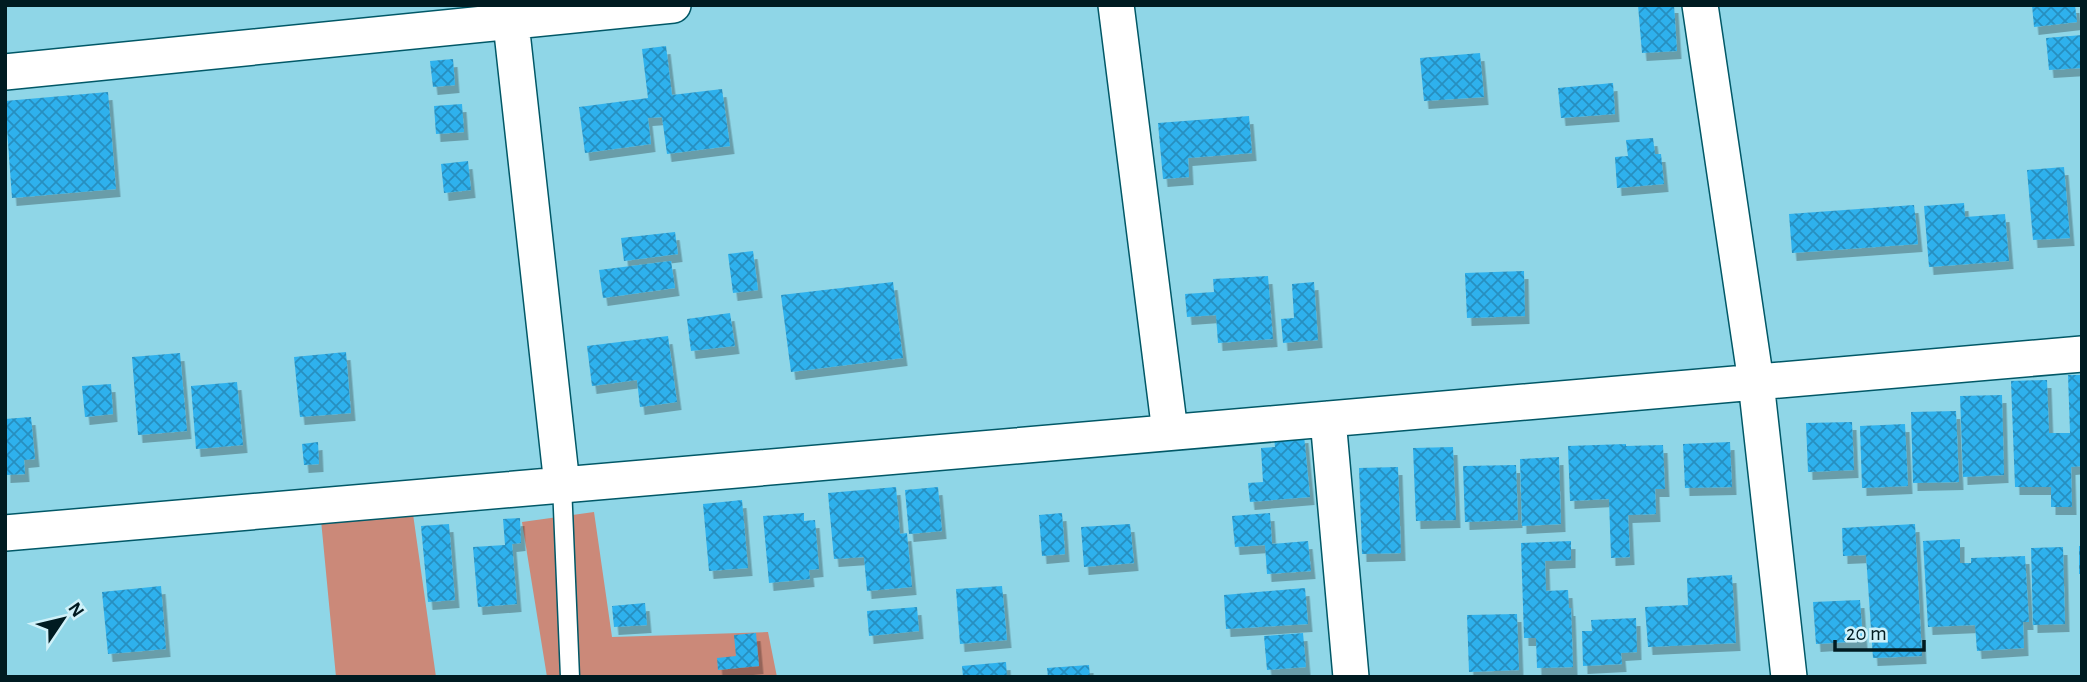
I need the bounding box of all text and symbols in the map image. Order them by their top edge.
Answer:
north arrow [28,584,98,654]
text: N [64,599,87,621]
scale bar [1835,608,1924,652]
text: 20 m [1846,623,1887,644]

